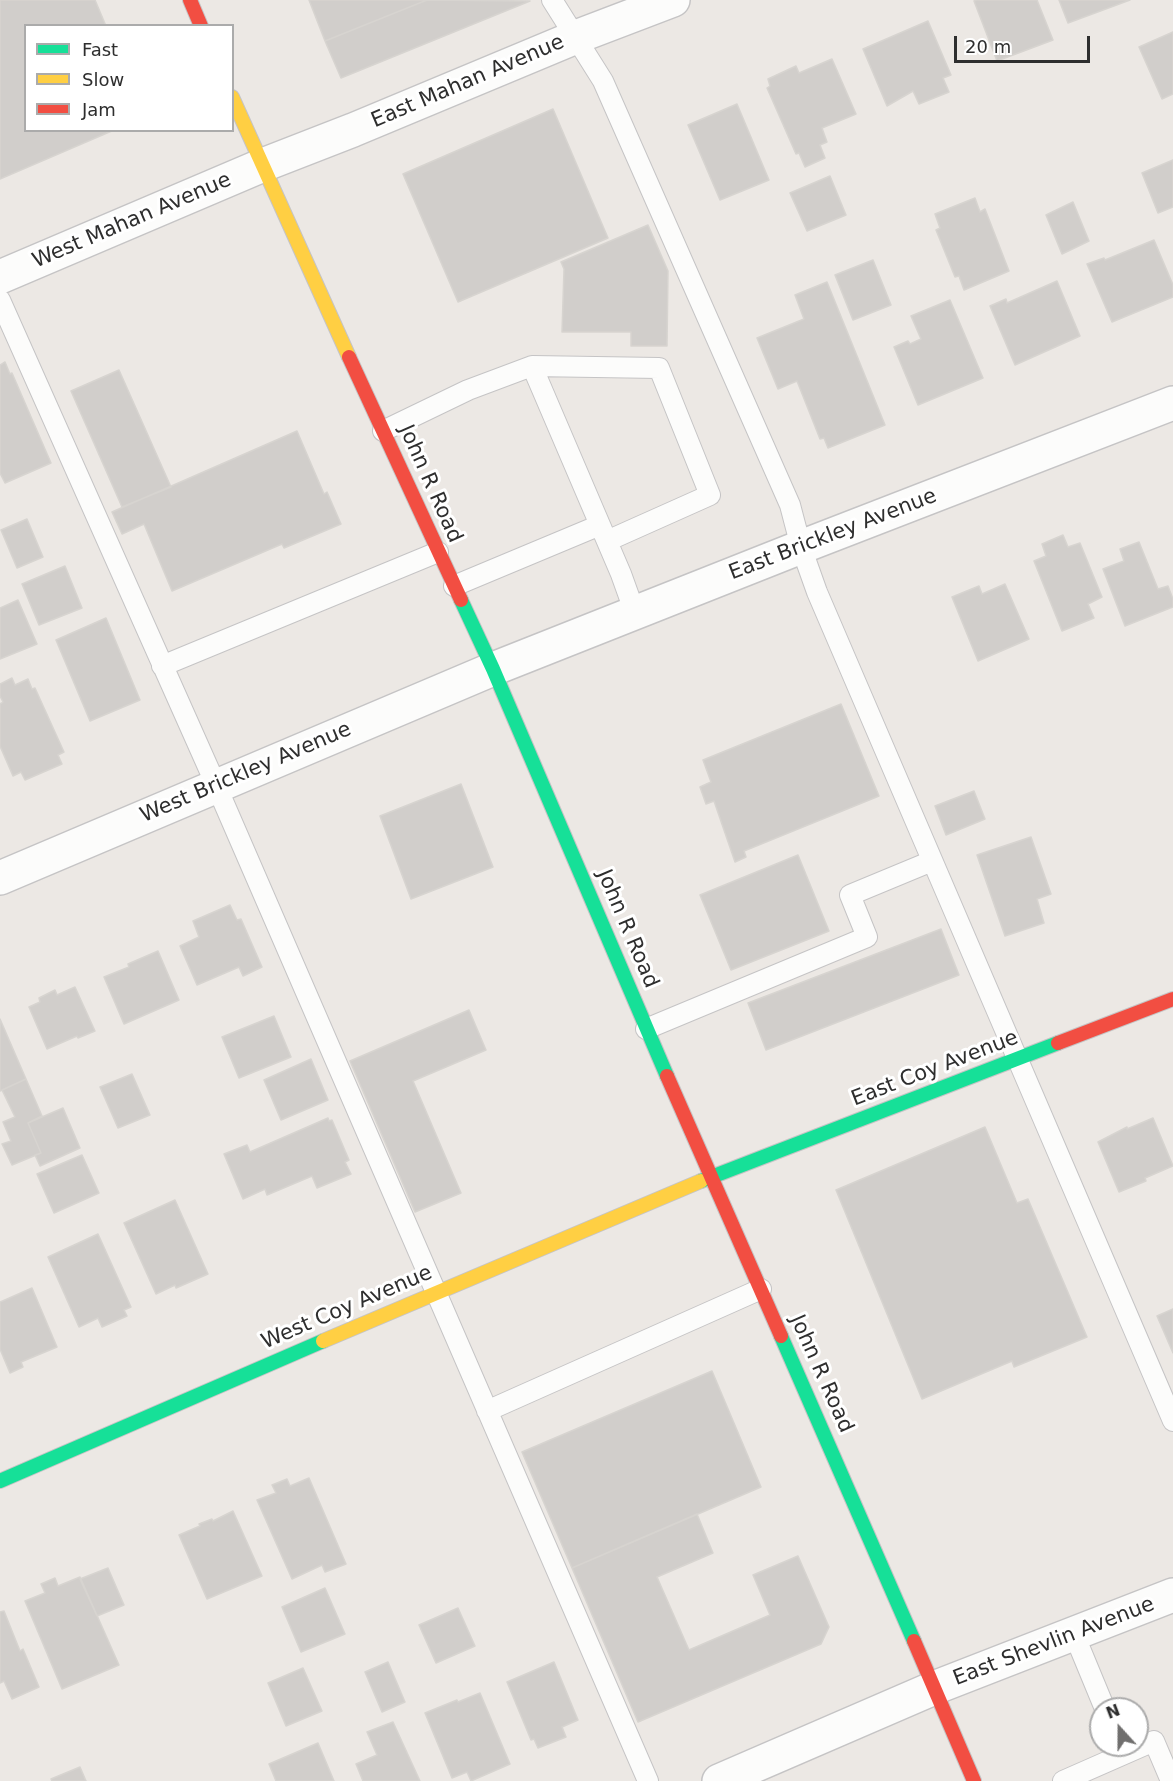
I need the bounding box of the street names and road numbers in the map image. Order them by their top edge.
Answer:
street label: East Mahan Avenue [368,30,568,134]
street label: West Mahan Avenue [29,168,235,274]
street label: John R Road [393,421,467,547]
street label: East Brickley Avenue [726,484,940,586]
street label: West Brickley Avenue [137,717,355,829]
street label: John R Road [591,866,663,992]
street label: East Coy Avenue [848,1026,1022,1112]
street label: West Coy Avenue [258,1261,436,1355]
street label: John R Road [784,1311,858,1437]
street label: East Shevlin Avenue [950,1592,1158,1692]

